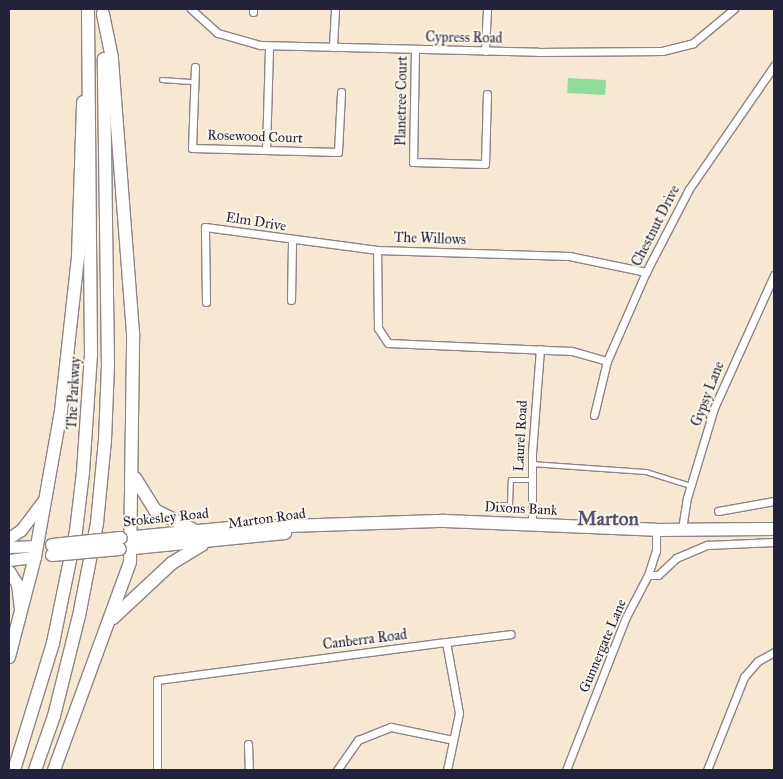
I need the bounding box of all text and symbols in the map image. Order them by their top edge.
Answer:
street label: Cypress Road [425,29,503,47]
street label: Planetree Court [393,56,411,146]
street label: Rosewood Court [207,127,303,147]
street label: Chestnut Drive [628,183,684,269]
street label: Elm Drive [225,209,287,235]
street label: The Willows [394,229,466,249]
street label: The Parkway [64,356,84,430]
street label: Gypsy Lane [688,359,728,429]
street label: Laurel Road [511,400,531,472]
street label: Dixons Bank [484,499,558,519]
street label: Stokesley Road [122,505,210,531]
street label: Marton Road [227,505,307,533]
district label: Marton [577,508,639,530]
street label: Gunnergate Lane [576,597,630,695]
street label: Canberra Road [322,626,408,654]

